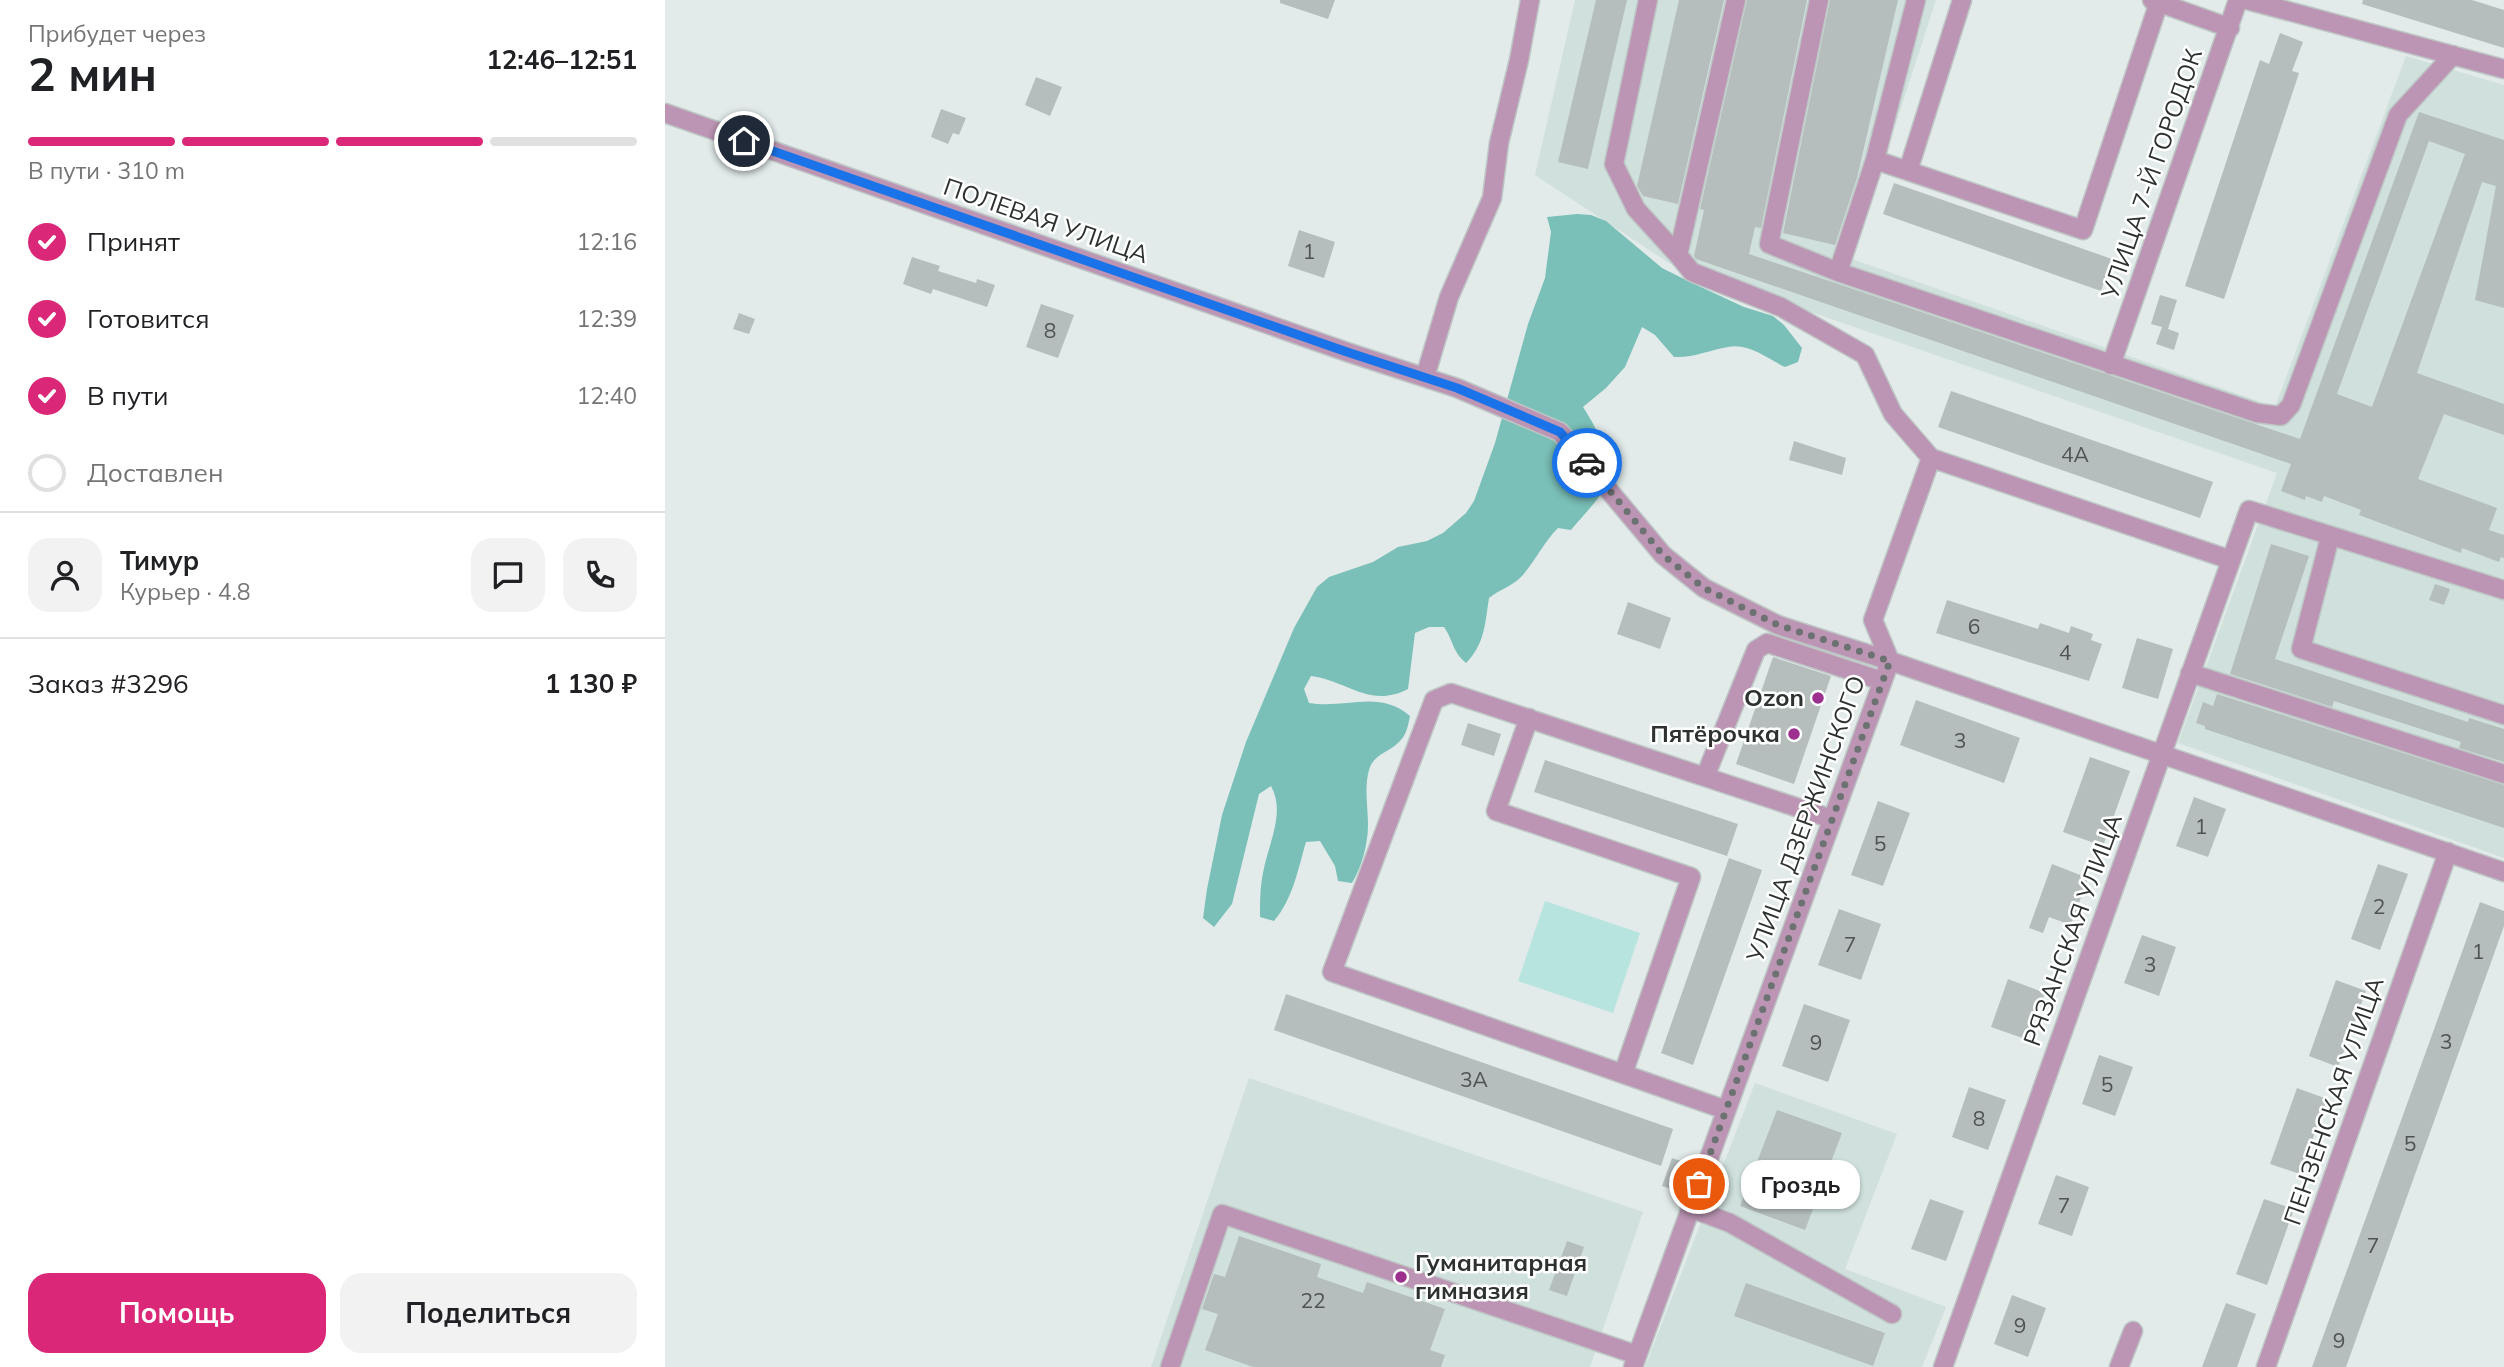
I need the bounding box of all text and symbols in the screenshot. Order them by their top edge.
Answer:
text: Прибудет через [28,19,206,48]
text: 12:46–12:51 [486,43,637,76]
street label: УЛИЦА 7-Й ГОРОДОК [2094,44,2208,304]
text: 2 мин [28,45,157,103]
pin [714,111,774,171]
icon: home [725,122,763,160]
text: В пути · 310 m [28,156,185,185]
street label: ПОЛЕВАЯ УЛИЦА [940,171,1153,269]
icon: check [28,223,66,261]
text: Принят [87,225,180,258]
text: 12:16 [577,227,637,256]
house number: 1 [1303,238,1315,264]
icon: check [28,300,66,338]
text: Готовится [87,302,210,335]
text: 12:39 [577,304,637,333]
house number: 8 [1044,317,1056,343]
icon: check [28,377,66,415]
text: В пути [87,379,168,412]
text: 12:40 [577,381,637,410]
courier [1552,428,1622,498]
house number: 4А [2061,441,2090,467]
icon: car [1568,444,1606,482]
text: Доставлен [87,456,224,489]
button: person [28,538,102,612]
button: chat [471,538,545,612]
button: phone [563,538,637,612]
text: Тимур [120,544,199,577]
text: Курьер · 4.8 [120,577,251,606]
house number: 6 [1968,613,1980,639]
house number: 4 [2059,639,2072,665]
text: Заказ #3296 [28,667,189,700]
text: 1 130 ₽ [545,667,637,700]
street label: УЛИЦА ДЗЕРЖИНСКОГО [1739,671,1871,967]
place label: Ozon [1744,682,1804,712]
marker: Ozon [1810,690,1826,706]
place label: Пятёрочка [1650,718,1780,748]
marker: Пятёрочка [1786,726,1802,742]
house number: 3 [1954,727,1966,753]
street label: РЯЗАНСКАЯ УЛИЦА [2016,809,2128,1050]
house number: 1 [2195,813,2207,839]
house number: 5 [1874,830,1886,856]
house number: 2 [2373,893,2385,919]
house number: 7 [1844,931,1856,957]
house number: 1 [2472,938,2484,964]
house number: 3 [2144,951,2156,977]
street label: ПЕНЗЕНСКАЯ УЛИЦА [2277,972,2390,1229]
house number: 3 [2440,1028,2452,1054]
house number: 9 [1810,1029,1822,1055]
house number: 3А [1460,1066,1489,1092]
house number: 5 [2101,1071,2113,1097]
house number: 8 [1973,1105,1985,1131]
house number: 5 [2404,1130,2416,1156]
pin [1669,1154,1729,1214]
callout: Гроздь [1741,1160,1860,1208]
icon: bag [1680,1165,1718,1203]
text: Гроздь [1761,1170,1840,1199]
house number: 7 [2058,1192,2070,1218]
house number: 7 [2367,1232,2379,1258]
place label: Гуманитарная гимназия [1415,1247,1587,1305]
marker: Гуманитарная гимназия [1393,1269,1409,1285]
button: Помощь [28,1273,326,1353]
button: Поделиться [340,1273,637,1353]
house number: 22 [1300,1287,1326,1313]
house number: 9 [2014,1312,2026,1338]
house number: 9 [2333,1327,2345,1353]

